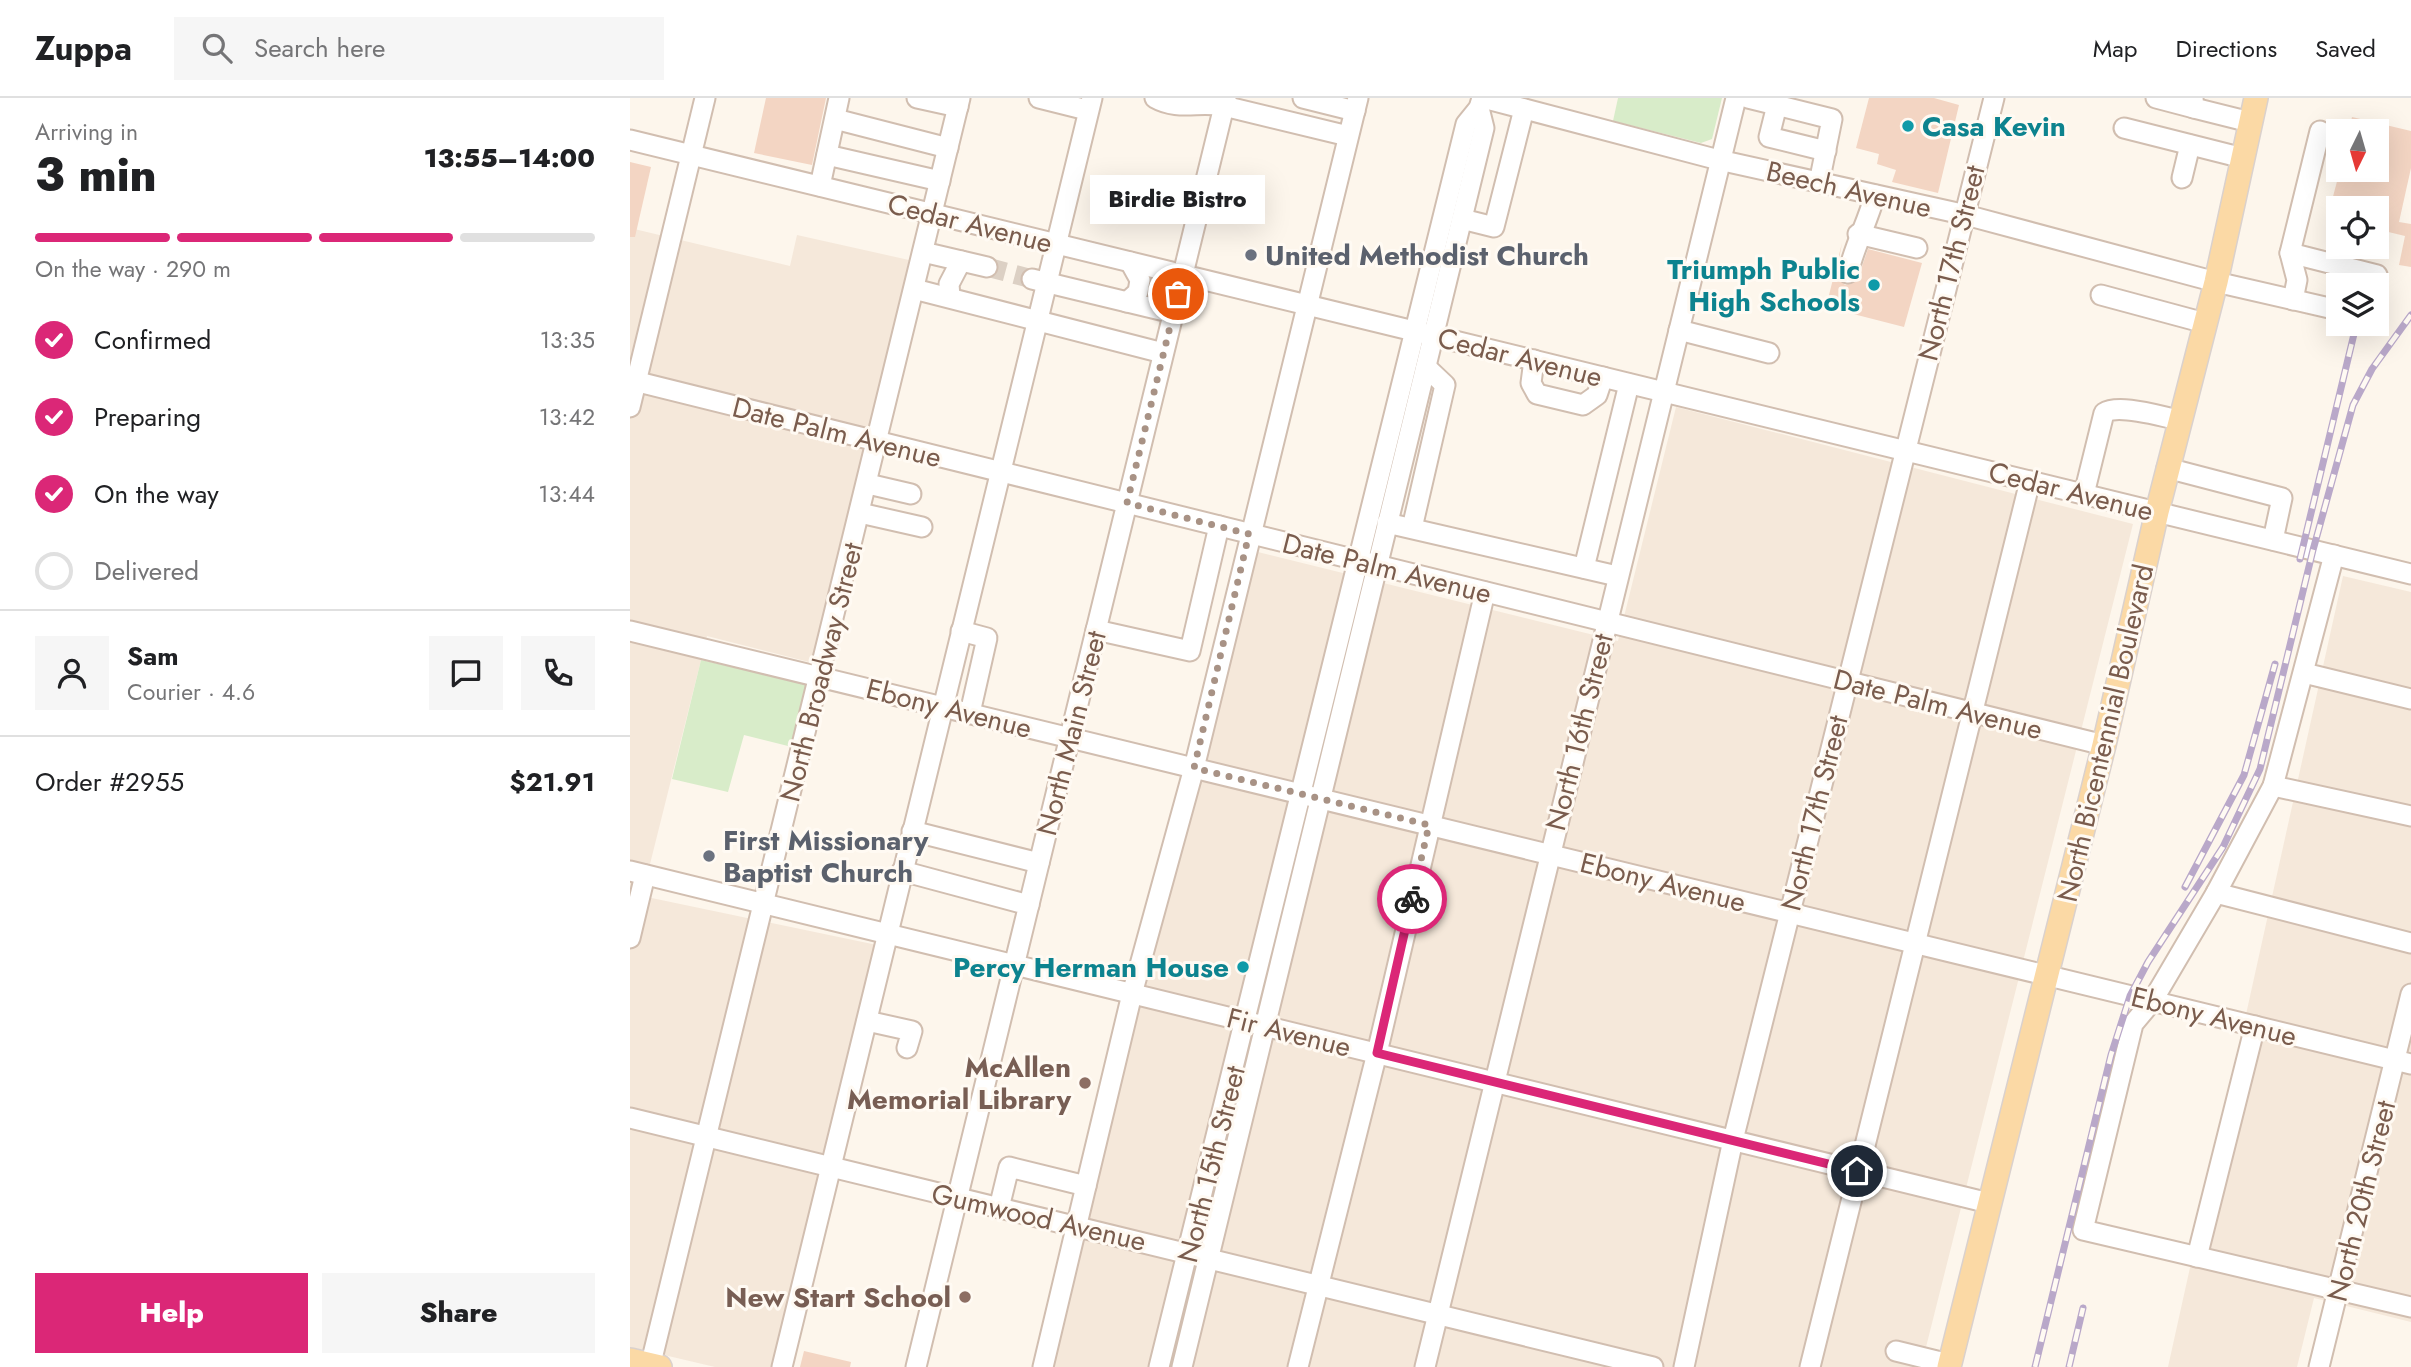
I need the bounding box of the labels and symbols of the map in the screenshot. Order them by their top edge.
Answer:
place label: Casa Kevin [1922,106,2066,147]
marker: Casa Kevin [1900,118,1916,134]
north arrow [2326,119,2389,182]
street label: Beech Avenue [1762,151,1935,228]
street label: North 17th Street [1907,161,1996,365]
callout: Birdie Bistro [1091,175,1266,224]
street label: Cedar Avenue [883,183,1056,264]
place label: United Methodist Church [1265,235,1589,276]
marker: United Methodist Church [1243,247,1259,263]
place label: Triumph Public High Schools [1667,249,1860,322]
pin [1148,264,1208,324]
marker: Triumph Public High Schools [1866,277,1882,293]
street label: Cedar Avenue [1433,317,1606,398]
street label: Date Palm Avenue [728,387,946,478]
street label: Cedar Avenue [1984,451,2157,532]
street label: Date Palm Avenue [1278,523,1496,614]
street label: North Broadway Street [769,538,874,806]
street label: North Bicentennial Boulevard [2047,560,2164,906]
street label: North Main Street [1026,626,1117,840]
street label: North 16th Street [1535,629,1624,835]
street label: Date Palm Avenue [1829,659,2047,750]
street label: Ebony Avenue [862,668,1036,749]
street label: North 17th Street [1770,711,1859,915]
place label: First Missionary Baptist Church [723,820,929,893]
street label: Ebony Avenue [1576,842,1750,923]
marker: First Missionary Baptist Church [701,848,717,864]
courier [1377,864,1447,934]
place label: Percy Herman House [953,947,1229,988]
marker: Percy Herman House [1235,959,1251,975]
street label: Ebony Avenue [2127,976,2301,1057]
street label: Fir Avenue [1223,997,1355,1068]
place label: McAllen Memorial Library [847,1047,1071,1120]
street label: North 15th Street [1167,1061,1256,1267]
marker: McAllen Memorial Library [1077,1075,1093,1091]
street label: North 20th Street [2317,1096,2406,1306]
pin [1827,1141,1887,1201]
street label: Gumwood Avenue [928,1173,1150,1262]
place label: New Start School [725,1277,951,1318]
marker: New Start School [957,1289,973,1305]

